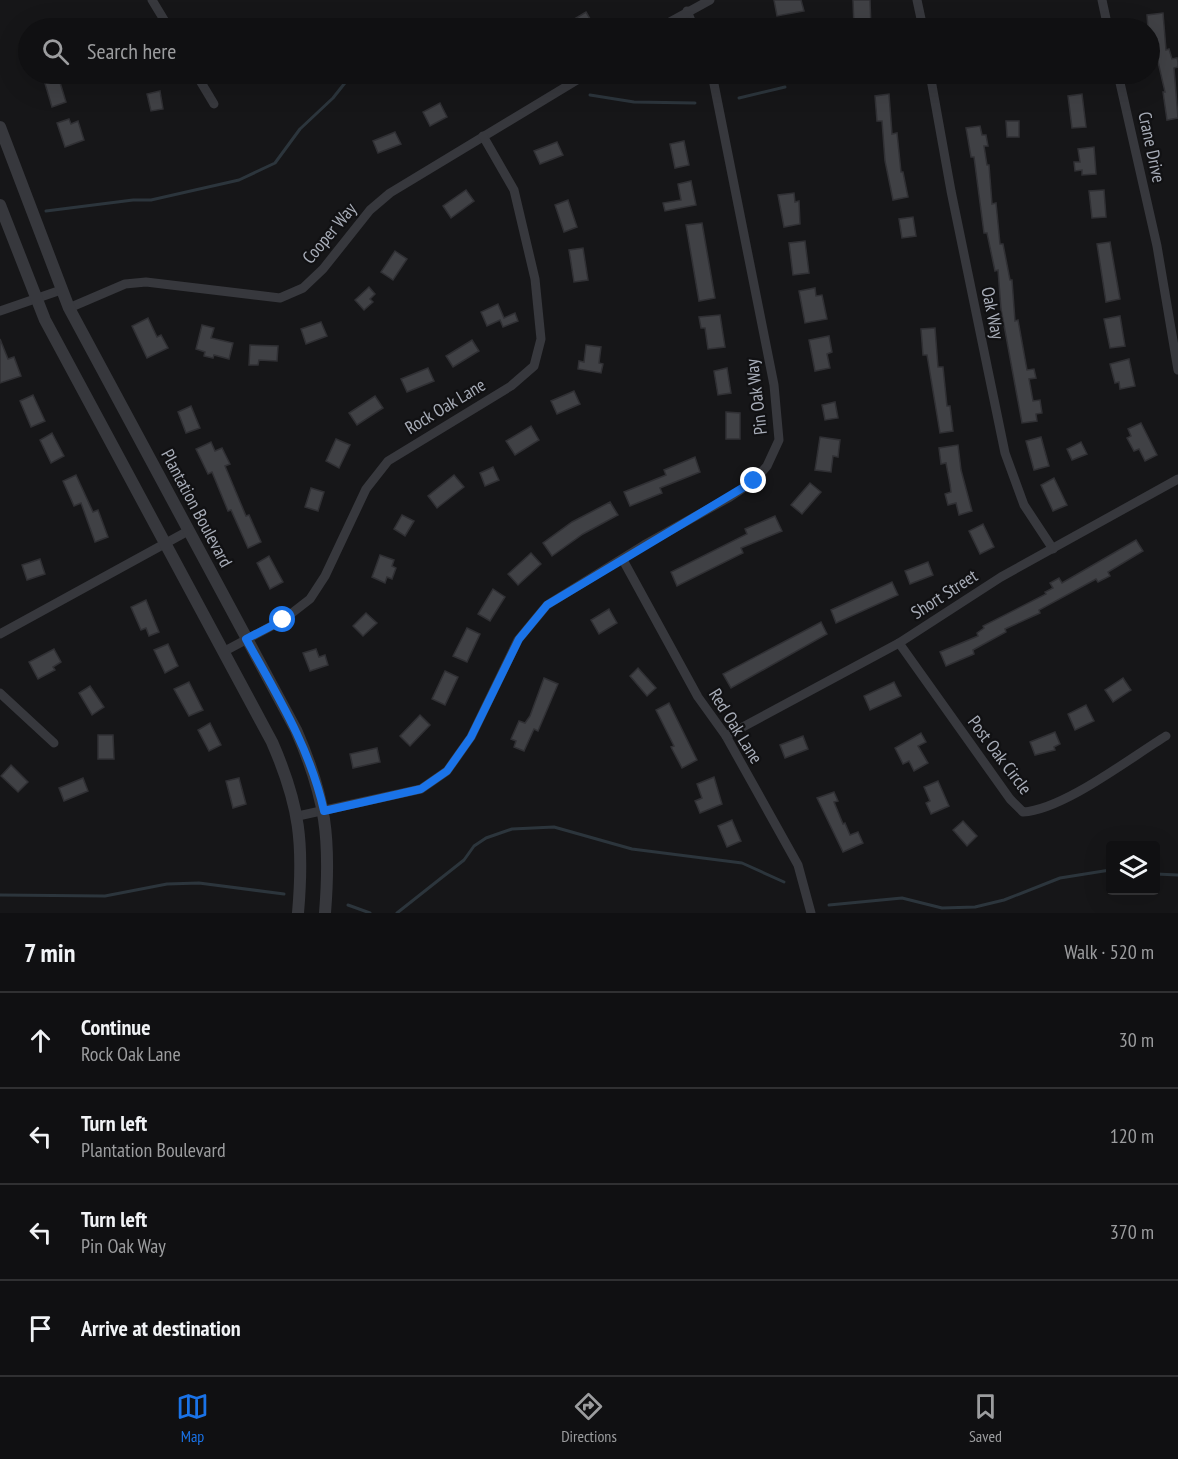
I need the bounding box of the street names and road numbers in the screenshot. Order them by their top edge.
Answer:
street label: Crane Drive [1133,109,1171,185]
street label: Cooper Way [297,198,361,268]
street label: Oak Way [976,285,1010,341]
street label: Pin Oak Way [740,357,772,436]
street label: Rock Oak Lane [401,373,489,439]
street label: Plantation Boulevard [156,445,238,571]
street label: Short Street [906,564,982,624]
street label: Red Oak Lane [704,684,768,768]
street label: Post Oak Circle [963,711,1037,799]

